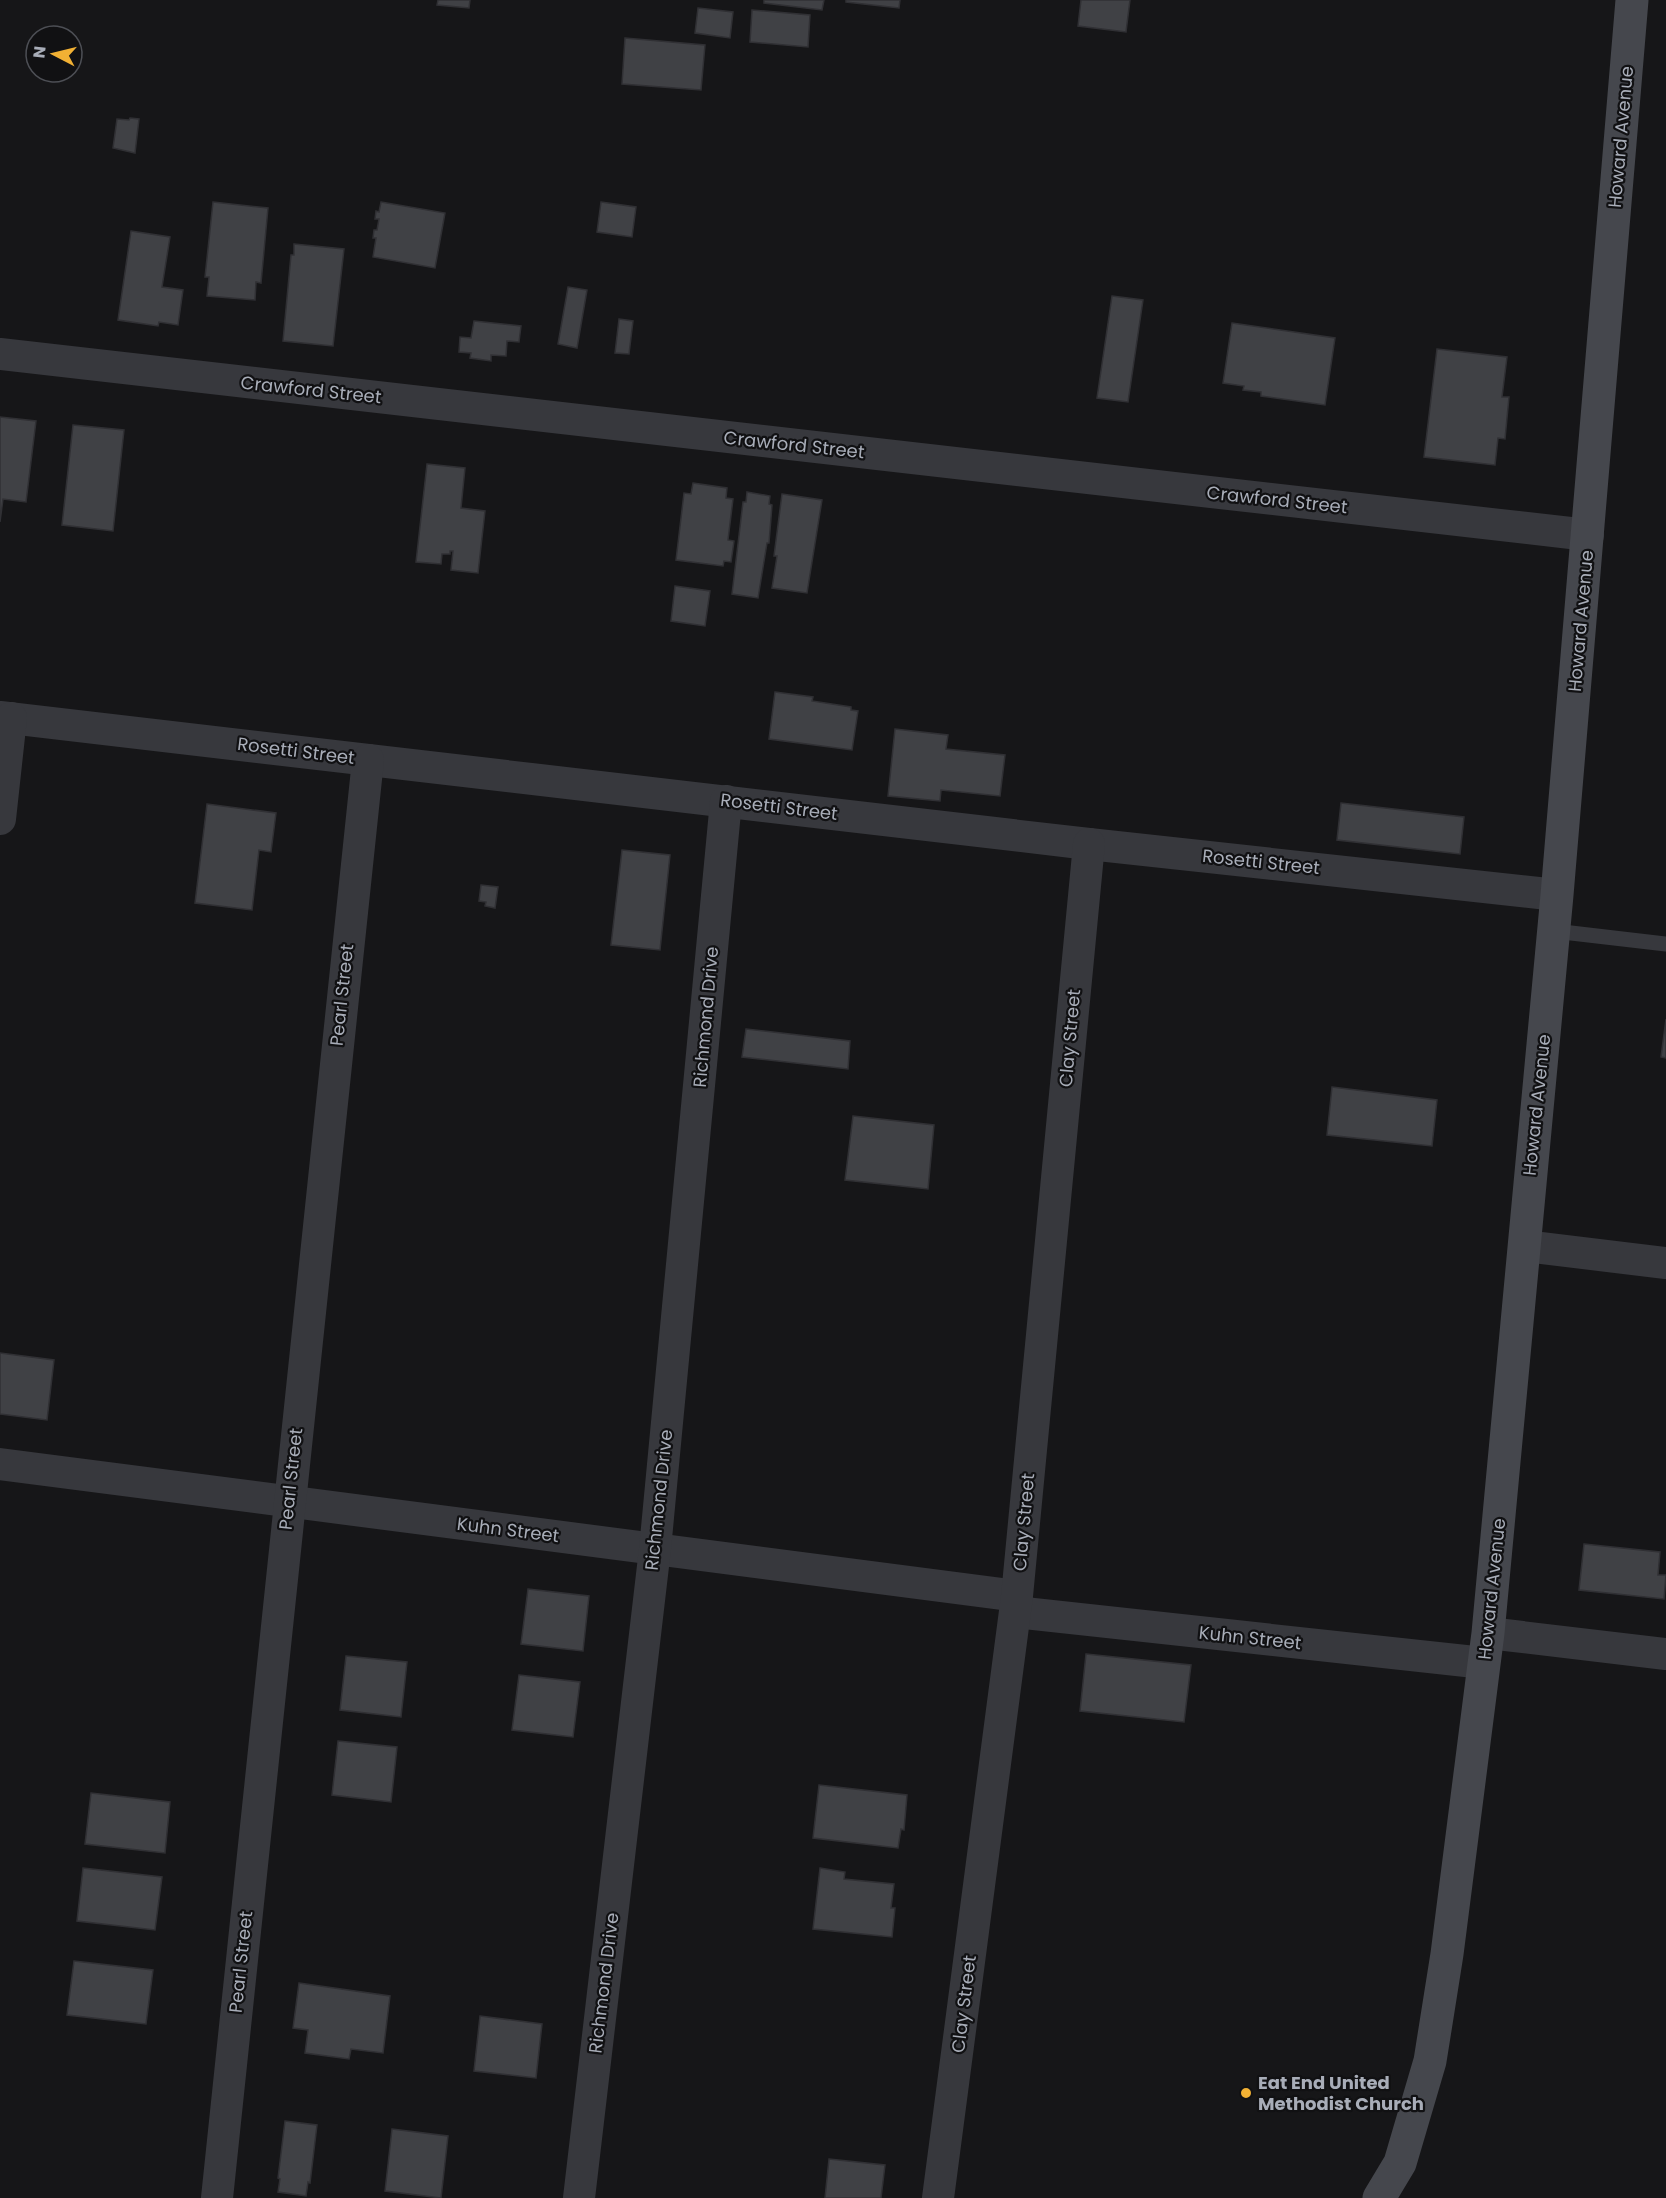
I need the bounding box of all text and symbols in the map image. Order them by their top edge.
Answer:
north arrow [24,24,84,84]
text: N [27,45,52,60]
street label: Howard Avenue [1602,65,1639,209]
street label: Crawford Street [239,370,383,409]
street label: Crawford Street [722,425,866,464]
street label: Crawford Street [1205,480,1349,519]
street label: Howard Avenue [1562,549,1599,693]
street label: Rosetti Street [236,731,356,770]
street label: Rosetti Street [719,787,839,826]
street label: Rosetti Street [1201,843,1321,880]
street label: Pearl Street [324,943,359,1047]
street label: Richmond Drive [687,945,724,1089]
street label: Clay Street [1053,988,1086,1088]
street label: Howard Avenue [1517,1033,1556,1177]
street label: Pearl Street [273,1427,308,1531]
street label: Richmond Drive [639,1428,678,1572]
street label: Clay Street [1007,1472,1040,1572]
street label: Kuhn Street [455,1511,561,1548]
street label: Howard Avenue [1472,1517,1511,1661]
street label: Kuhn Street [1198,1620,1303,1655]
street label: Pearl Street [223,1910,258,2014]
street label: Richmond Drive [582,1911,625,2055]
street label: Clay Street [945,1954,982,2054]
place label: Eat End United Methodist Church [1258,2070,1424,2116]
marker: Eat End United Methodist Church [1239,2086,1253,2100]

